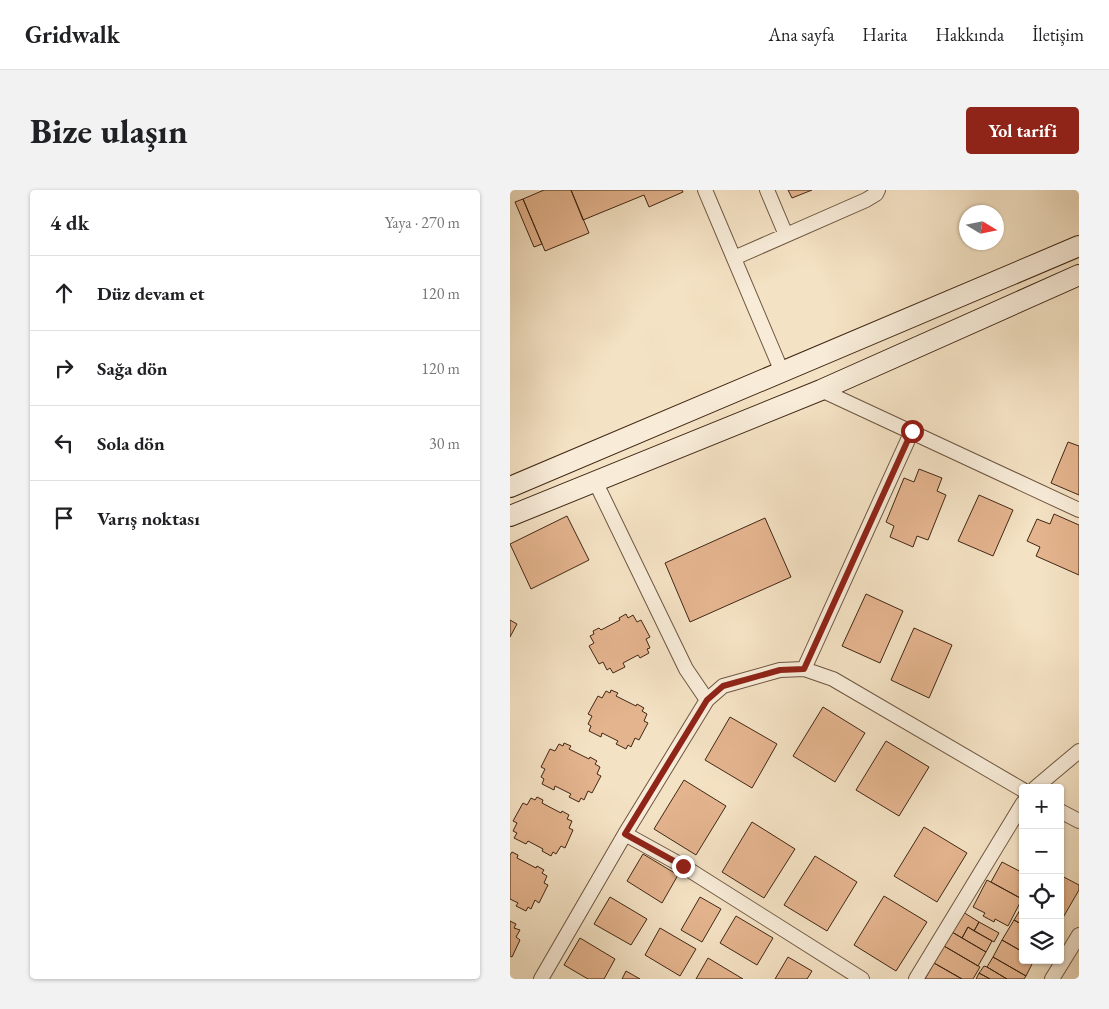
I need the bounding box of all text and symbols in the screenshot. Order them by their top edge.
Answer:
text: Gridwalk [25,19,120,50]
text: Ana sayfa [768,23,834,46]
text: Harita [862,23,907,46]
text: Hakkında [935,23,1004,46]
text: İletişim [1032,23,1084,46]
button: Yol tarifi [966,107,1079,154]
text: Bize ulaşın [30,108,188,153]
north arrow [959,205,1004,250]
text: 4 dk [50,209,89,236]
text: Yaya · 270 m [385,212,460,233]
icon: ahead [50,279,78,307]
text: Düz devam et [97,281,205,306]
text: 120 m [421,283,460,304]
icon: right [50,354,78,382]
text: Sağa dön [97,356,168,381]
text: 120 m [421,358,460,379]
route start [901,420,924,443]
icon: left [50,429,78,457]
text: Sola dön [97,431,165,456]
text: 30 m [429,433,460,454]
icon: arrive [50,504,78,532]
text: Varış noktası [97,506,200,531]
map controls [1019,784,1064,964]
button: + [1019,784,1064,829]
button: − [1019,829,1064,874]
route end [672,855,695,878]
button: locate [1019,874,1064,919]
button: layers [1019,919,1064,964]

